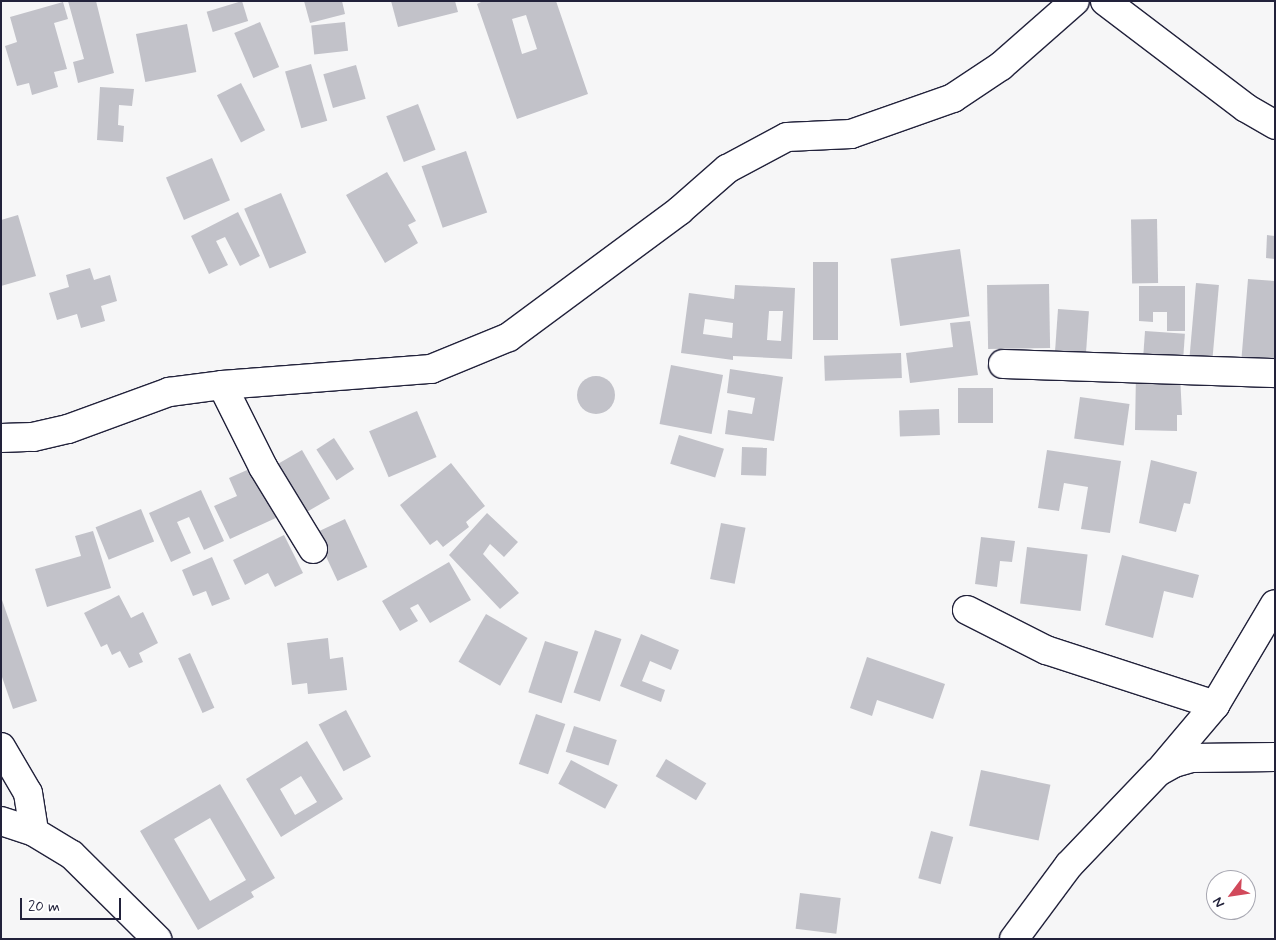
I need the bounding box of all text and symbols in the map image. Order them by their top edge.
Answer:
north arrow [1206,870,1256,920]
scale bar [22,888,124,920]
text: N [1209,894,1229,911]
text: 20 m [28,897,60,917]

